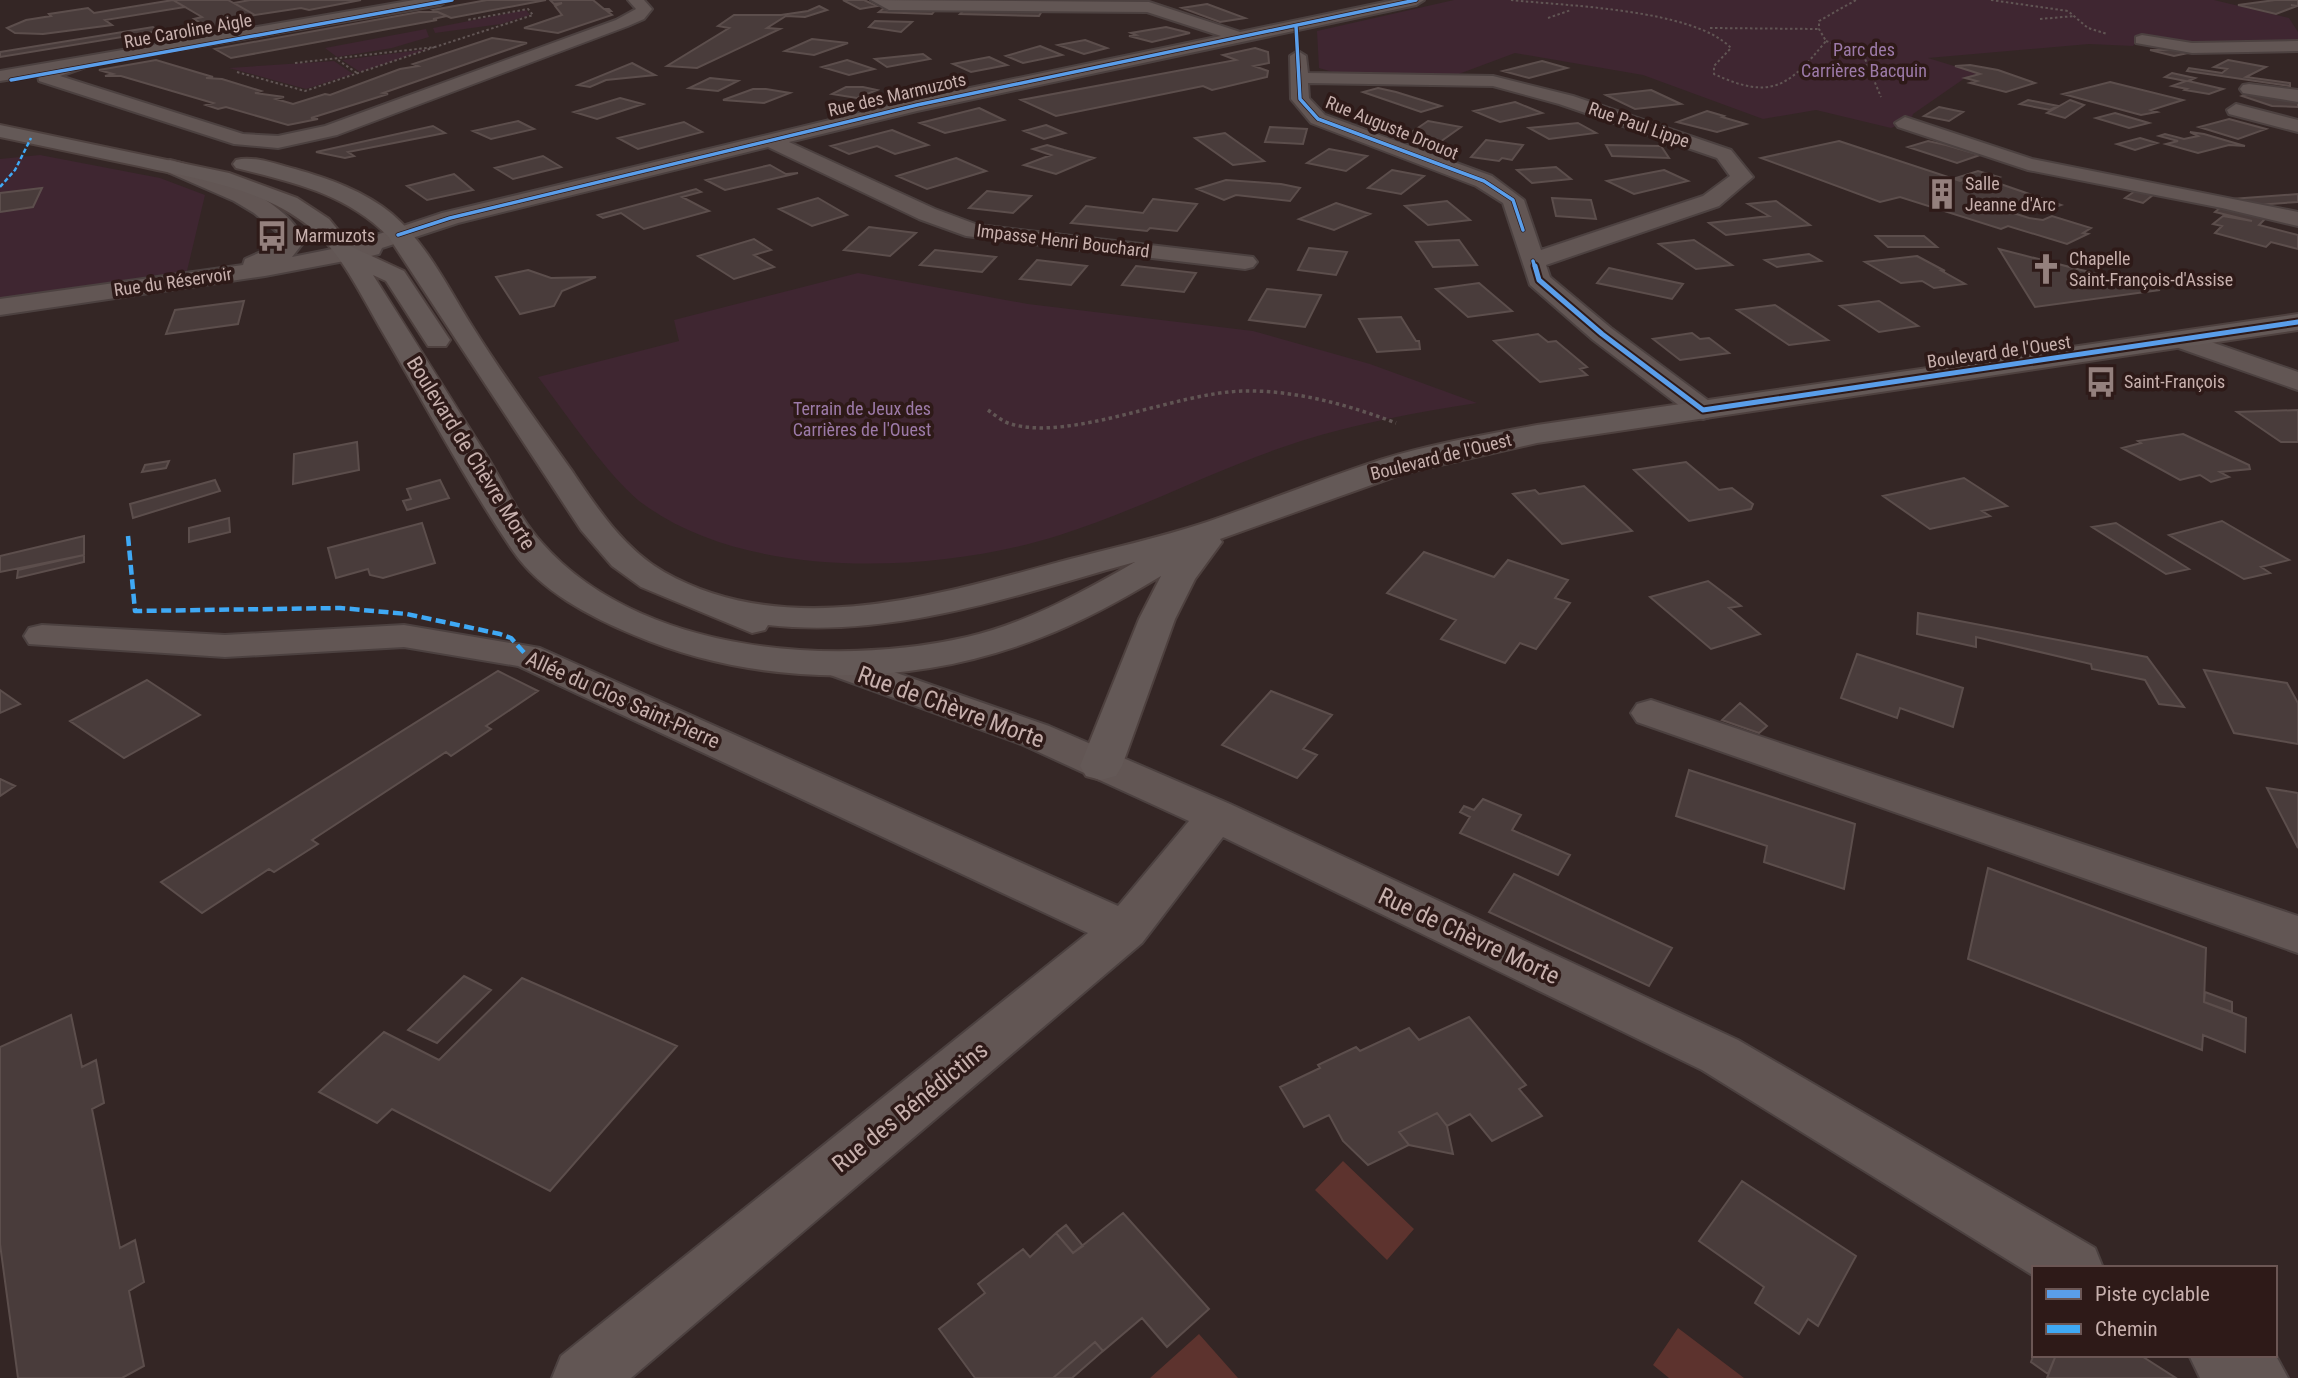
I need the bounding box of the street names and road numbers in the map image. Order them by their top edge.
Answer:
street label: Rue Caroline Aigle [122,9,254,52]
street label: Rue des Marmuzots [826,68,968,121]
street label: Rue Auguste Drouot [1323,91,1462,164]
street label: Rue Paul Lippe [1586,97,1692,152]
street label: Impasse Henri Bouchard [975,219,1151,262]
street label: Rue du Réservoir [113,263,234,300]
street label: Boulevard de l'Ouest [1926,331,2072,372]
street label: Boulevard de Chèvre Morte [402,352,540,554]
street label: Boulevard de l'Ouest [1368,429,1514,484]
street label: Allée du Clos Saint-Pierre [522,646,724,754]
street label: Rue de Chèvre Morte [854,660,1048,754]
street label: Rue de Chèvre Morte [1374,882,1564,990]
street label: Rue des Bénédictins [827,1036,993,1178]

